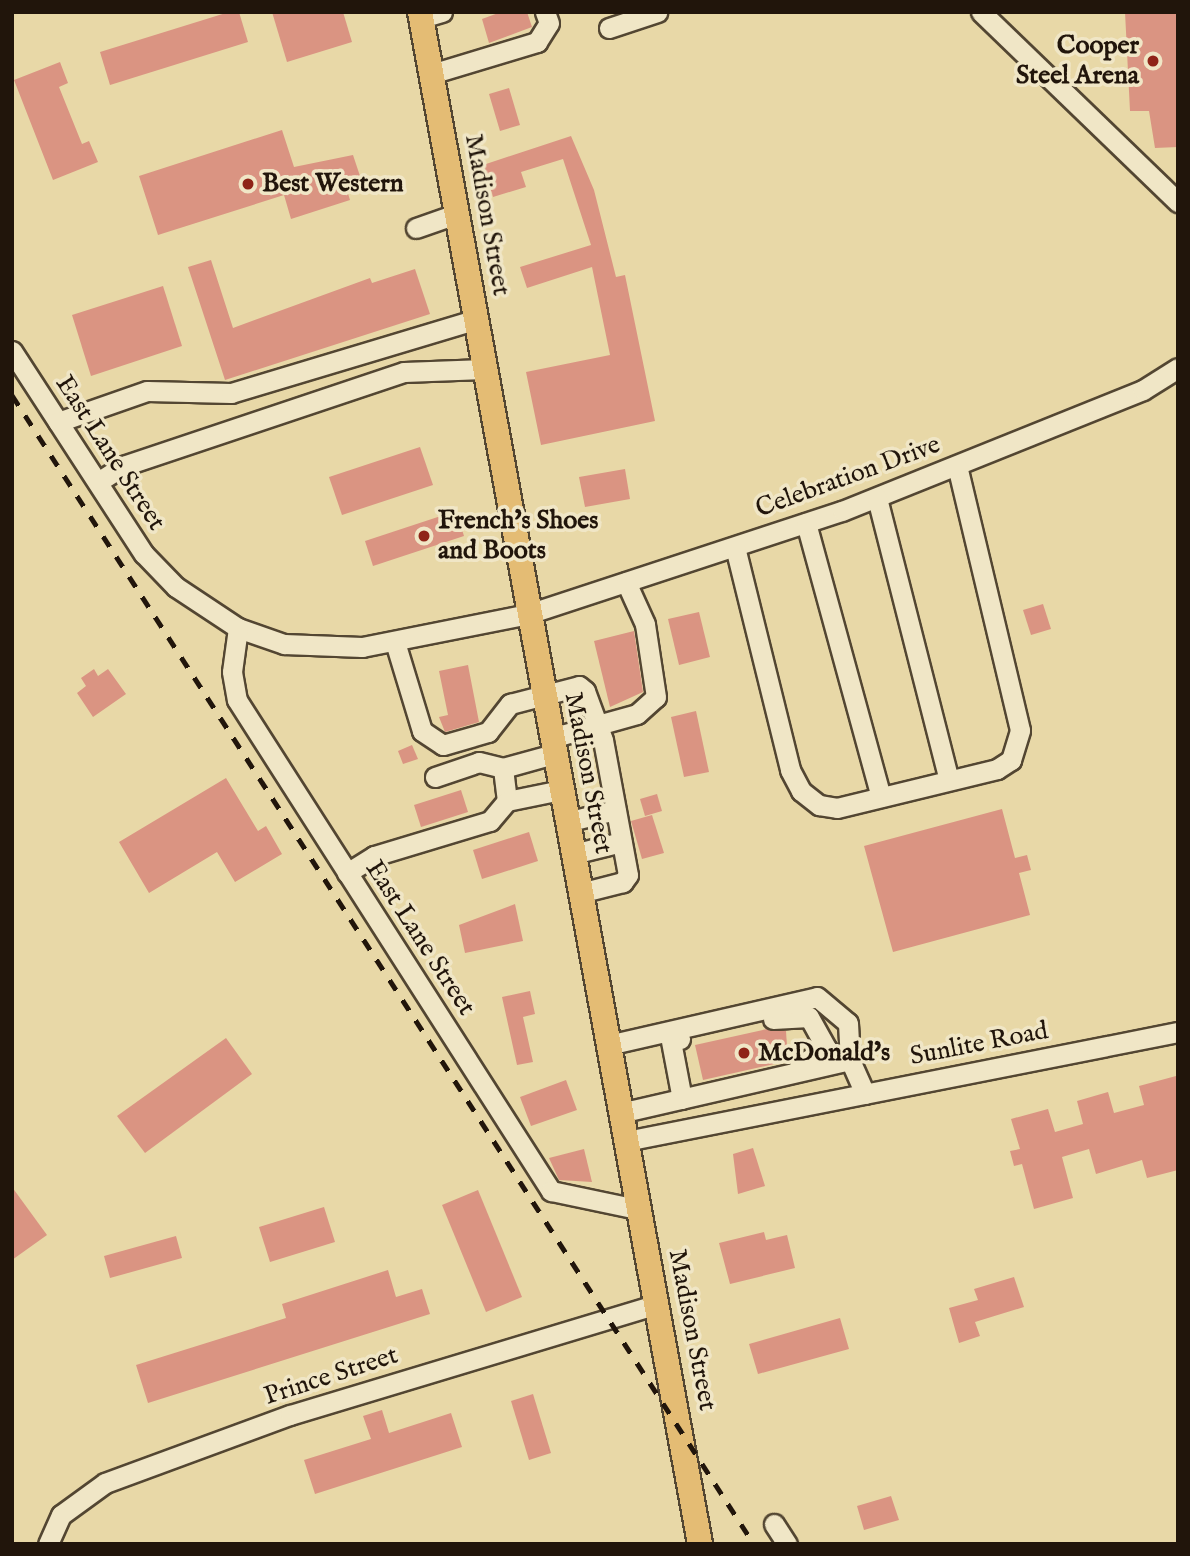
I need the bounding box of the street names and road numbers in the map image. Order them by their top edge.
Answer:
street label: Madison Street [457,132,517,298]
street label: East Lane Street [48,370,172,536]
street label: Celebration Drive [752,429,944,525]
street label: Madison Street [557,690,619,856]
street label: East Lane Street [358,855,482,1021]
street label: Sunlite Road [907,1015,1051,1073]
street label: Madison Street [661,1247,723,1413]
street label: Prince Street [260,1340,402,1412]

